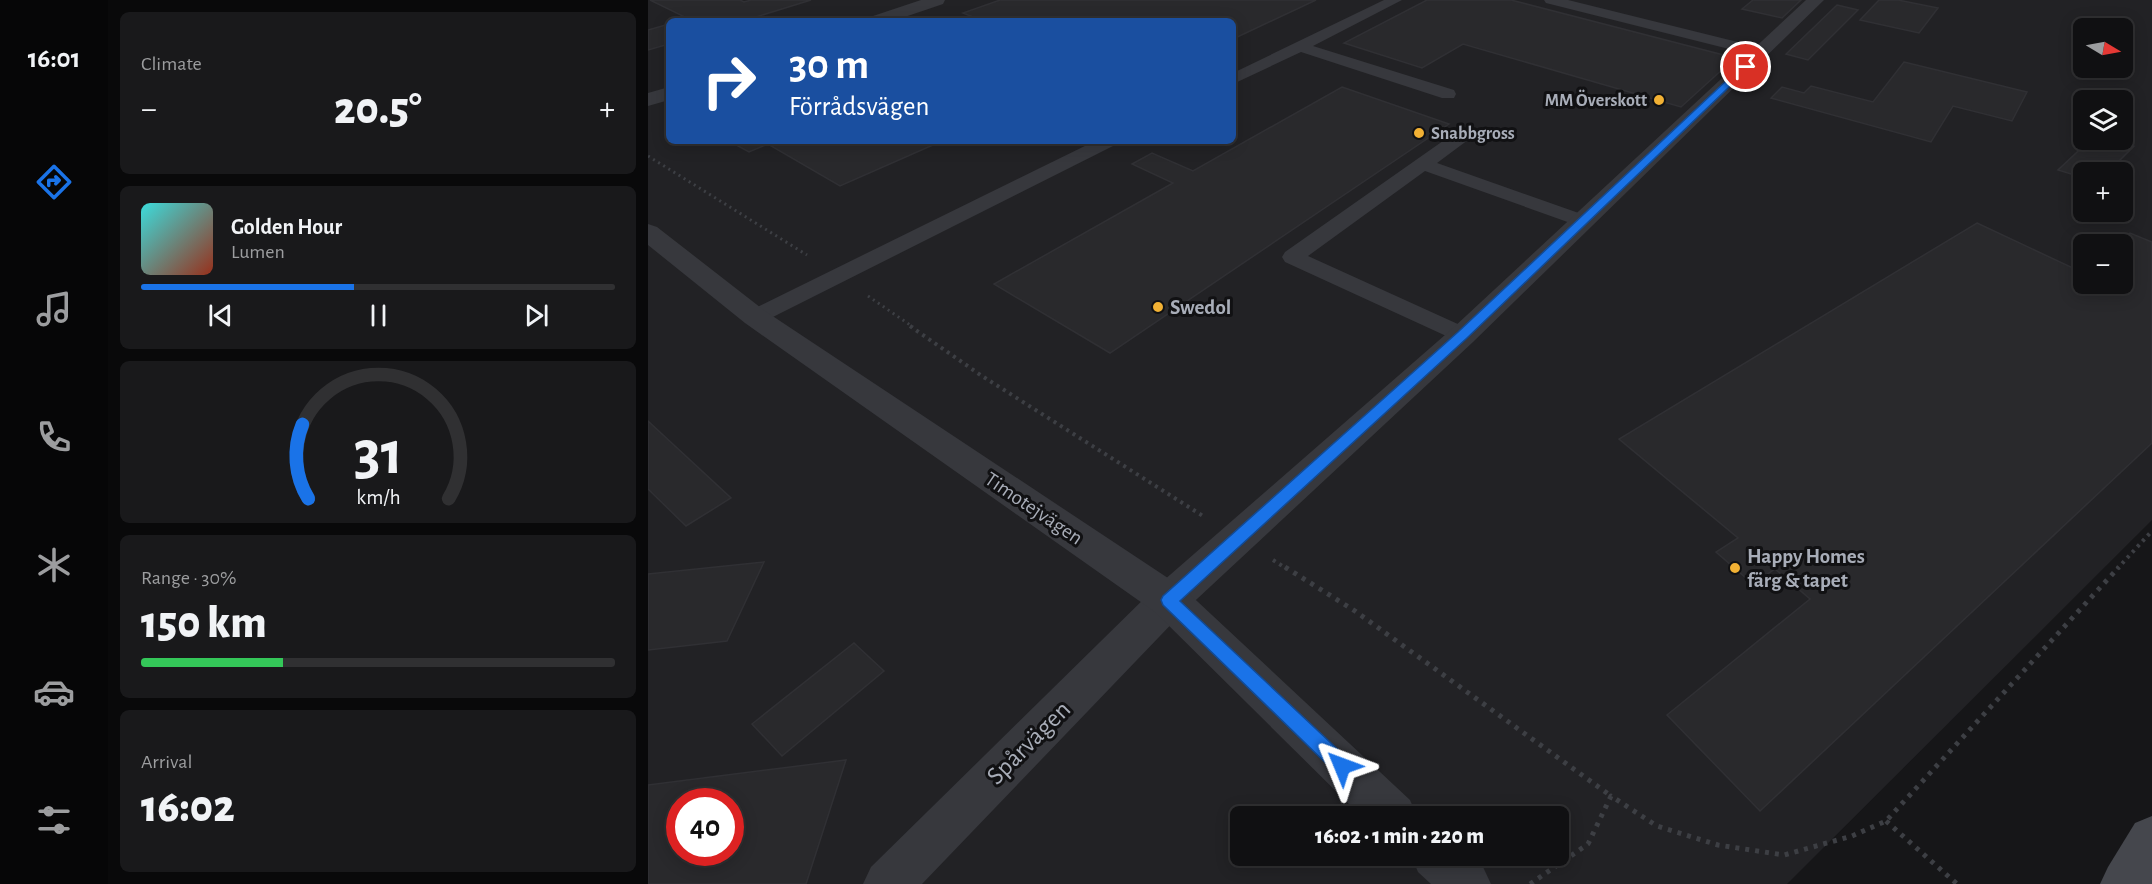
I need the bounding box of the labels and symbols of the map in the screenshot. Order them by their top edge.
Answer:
north arrow [2073,18,2133,78]
pin [1720,41,1771,92]
place label: MM Överskott [1545,89,1647,110]
marker: MM Överskott [1652,93,1666,107]
place label: Snabbgross [1431,125,1515,143]
marker: Snabbgross [1412,126,1426,140]
place label: Swedol [1170,297,1231,318]
marker: Swedol [1151,300,1165,314]
street label: Timotejvägen [981,468,1086,549]
place label: Happy Homes färg & tapet [1747,546,1865,591]
marker: Happy Homes färg & tapet [1728,561,1742,575]
street label: Spårvägen [982,696,1076,790]
position arrow [1310,734,1374,798]
speed limit sign: 40 [666,788,744,866]

